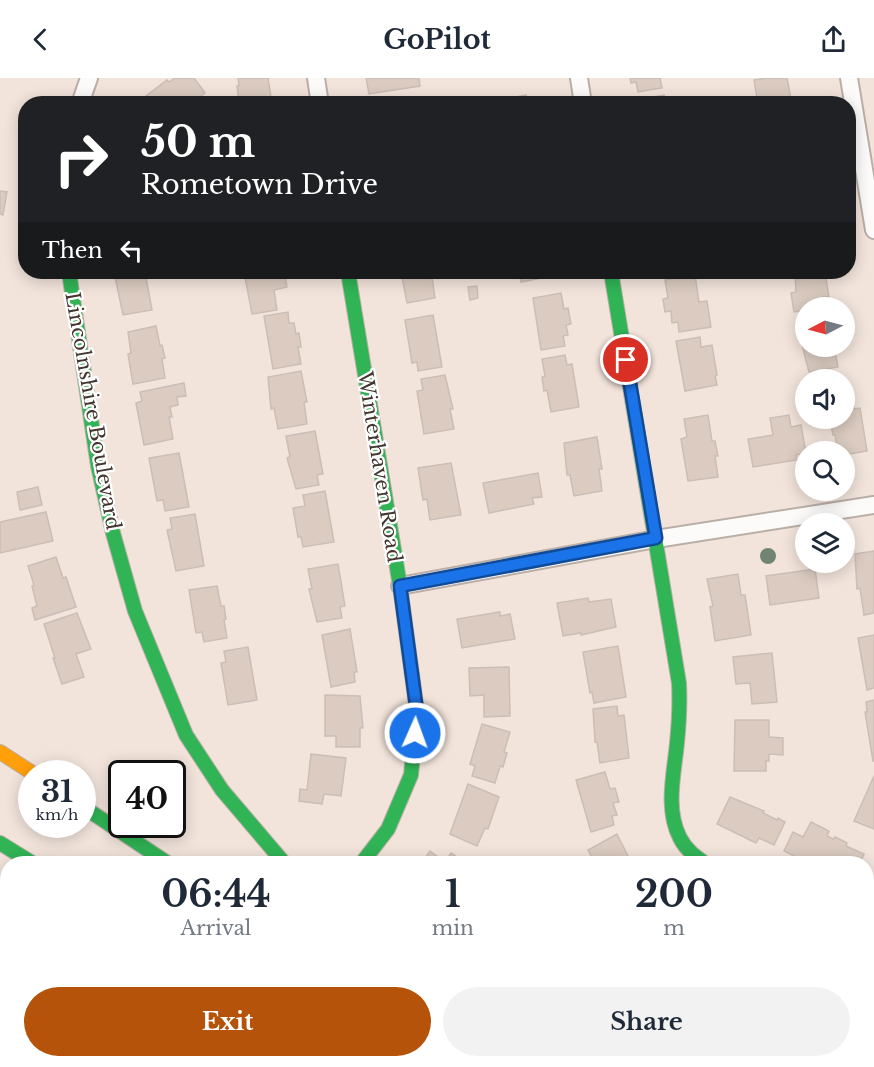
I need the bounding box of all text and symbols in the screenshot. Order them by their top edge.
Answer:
icon: back [24,23,57,56]
text: GoPilot [383,23,491,56]
icon: share [817,23,850,56]
text: 50 m [141,116,255,168]
icon: right [42,120,120,198]
text: Rometown Drive [141,168,378,201]
icon: left [115,234,148,267]
text: Then [42,237,103,264]
street label: Lincolnshire Boulevard [60,290,126,532]
north arrow [795,297,855,357]
map controls [795,297,855,573]
pin [600,334,651,385]
icon: arrive [609,343,642,376]
street label: Winterhaven Road [353,369,407,564]
button: sound [795,369,855,429]
button: search [795,441,855,501]
button: layers [795,513,855,573]
position arrow [383,701,447,765]
speed limit sign: 40 [108,760,186,838]
text: 31 [41,773,73,810]
text: km/h [36,805,78,824]
text: 06:44 [161,872,271,917]
text: 1 [445,872,461,917]
text: 200 [635,872,713,917]
text: Arrival [180,916,251,940]
text: min [432,916,474,940]
text: m [663,916,685,940]
button: Exit [24,987,431,1056]
button: Share [443,987,850,1056]

